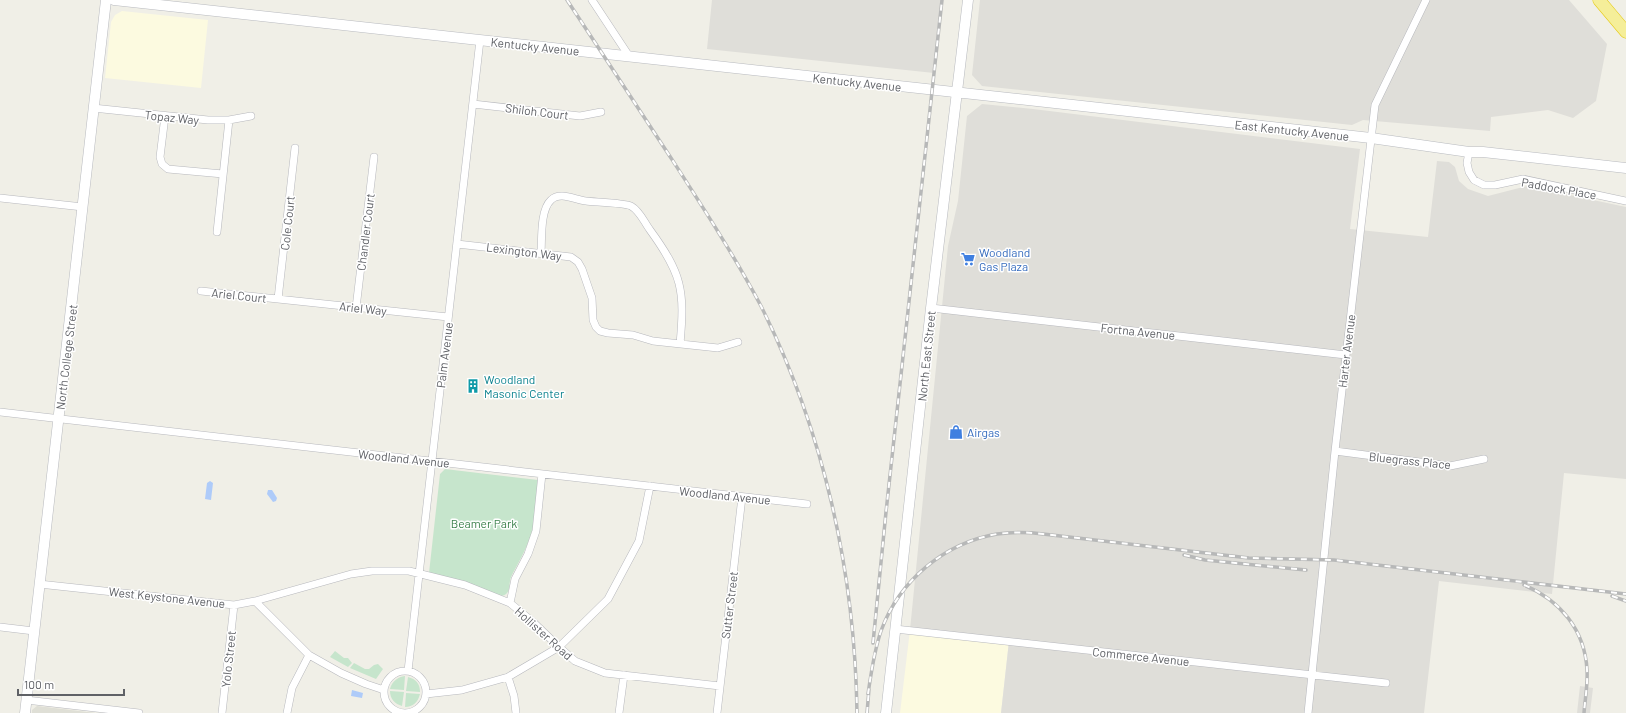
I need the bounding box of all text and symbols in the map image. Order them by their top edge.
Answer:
street label: Kentucky Avenue [490,34,580,58]
street label: Kentucky Avenue [812,70,902,94]
street label: Shiloh Court [504,100,570,122]
street label: Topaz Way [144,107,200,127]
street label: East Kentucky Avenue [1234,117,1350,143]
street label: Paddock Place [1520,174,1598,202]
street label: Chandler Court [353,192,377,272]
street label: Cole Court [277,195,297,251]
street label: Lexington Way [485,239,563,263]
place label: Woodland Gas Plaza [979,245,1030,273]
supermarket icon: Woodland Gas Plaza [960,251,976,267]
street label: Ariel Court [211,285,267,305]
street label: Ariel Way [338,299,388,318]
street label: North College Street [53,303,79,411]
street label: North East Street [914,310,938,402]
street label: Harter Avenue [1335,313,1357,389]
street label: Fortna Avenue [1100,320,1176,342]
street label: Palm Avenue [433,321,455,389]
place label: Woodland Masonic Center [484,372,565,400]
building icon: Woodland Masonic Center [465,378,481,394]
shop icon: Airgas [948,424,964,440]
place label: Airgas [967,425,1000,439]
street label: Woodland Avenue [358,446,450,470]
street label: Bluegrass Place [1368,449,1452,471]
street label: Woodland Avenue [679,483,771,507]
park label: Beamer Park [451,516,517,530]
street label: Sutter Street [718,570,740,640]
street label: West Keystone Avenue [108,584,226,610]
street label: Hollister Road [512,604,576,662]
street label: Yolo Street [218,630,238,688]
street label: Commerce Avenue [1092,644,1190,668]
scale bar [18,671,124,697]
text: 100 m [24,677,54,691]

